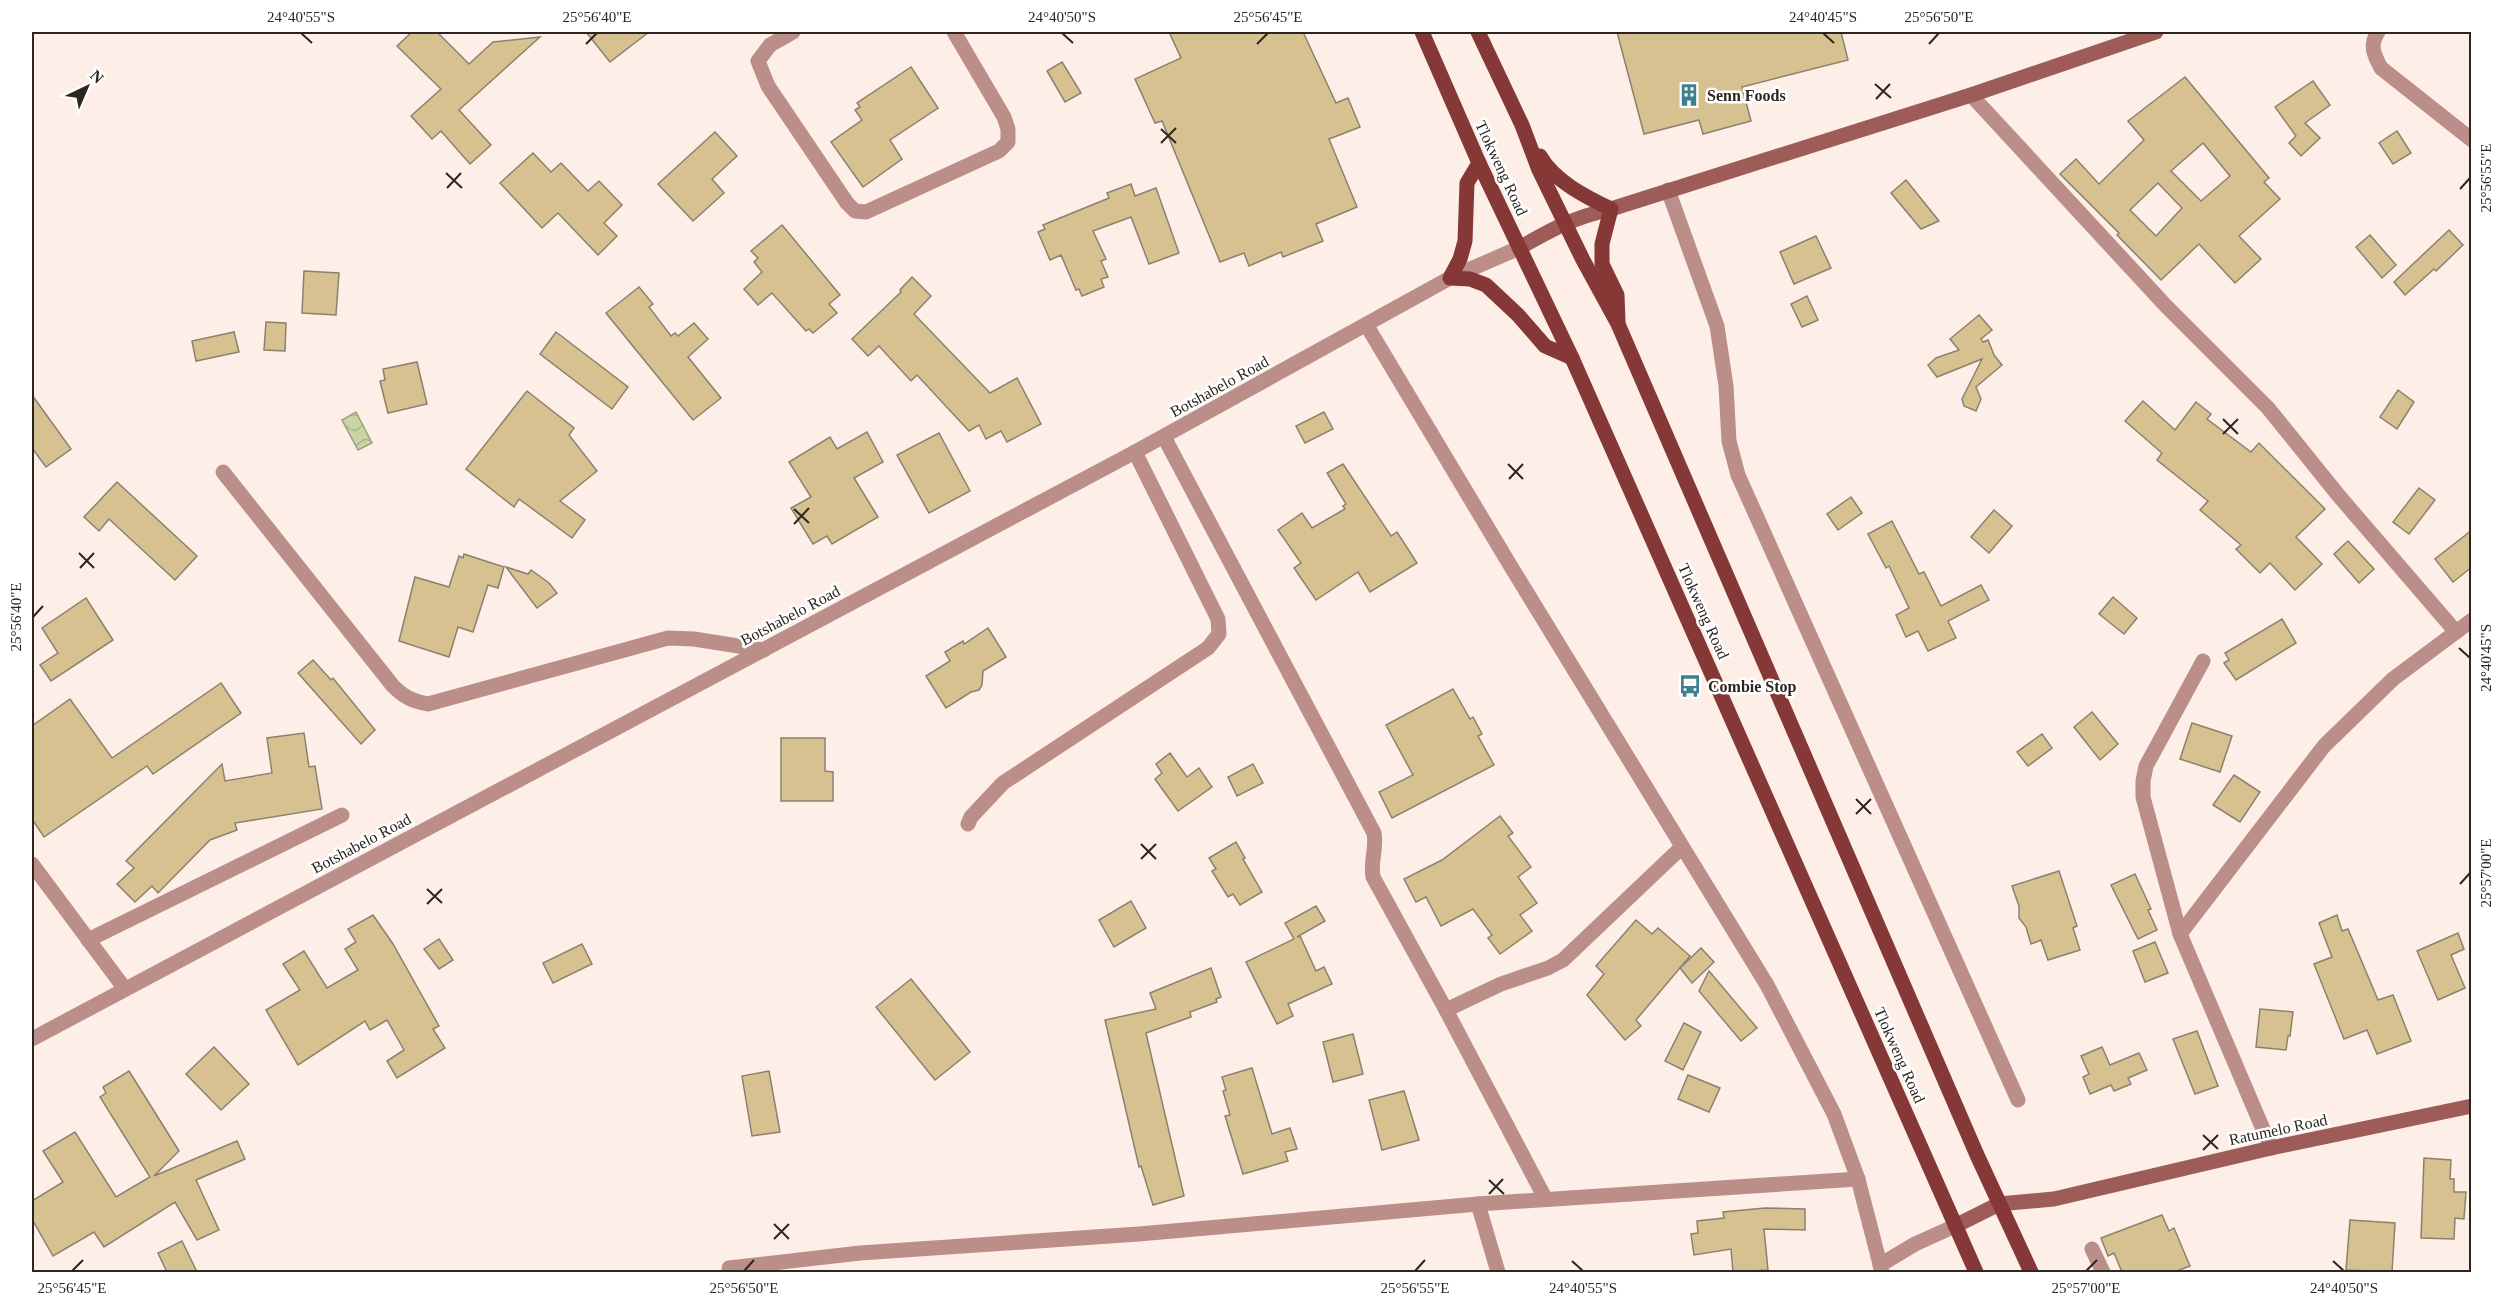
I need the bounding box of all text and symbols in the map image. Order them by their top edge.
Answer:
text: 24°40'55"S [267,9,335,25]
text: 25°56'40"E [563,9,632,25]
text: 24°40'50"S [1028,9,1096,25]
text: 25°56'45"E [1234,9,1303,25]
text: 24°40'45"S [1789,9,1857,25]
text: 25°56'50"E [1905,9,1974,25]
north arrow [57,57,117,117]
text: N [87,66,107,87]
building icon: Senn Foods [1676,82,1702,108]
place label: Senn Foods [1707,87,1786,104]
street label: Tlokweng Road [1471,118,1531,219]
text: 25°56'55"E [2478,144,2494,213]
street label: Botshabelo Road [1167,352,1271,420]
street label: Tlokweng Road [1674,561,1732,662]
street label: Botshabelo Road [738,582,843,649]
text: 25°56'40"E [8,583,24,652]
text: 24°40'45"S [2478,624,2494,692]
bus stop icon: Combie Stop [1677,673,1703,699]
place label: Combie Stop [1708,678,1797,696]
street label: Botshabelo Road [309,810,414,877]
text: 25°57'00"E [2478,839,2494,908]
street label: Tlokweng Road [1870,1005,1928,1106]
street label: Ratumelo Road [2227,1111,2329,1148]
text: 25°56'45"E [38,1280,107,1296]
text: 25°56'50"E [710,1280,779,1296]
text: 25°56'55"E [1381,1280,1450,1296]
text: 24°40'55"S [1549,1280,1617,1296]
text: 25°57'00"E [2052,1280,2121,1296]
text: 24°40'50"S [2310,1280,2378,1296]

